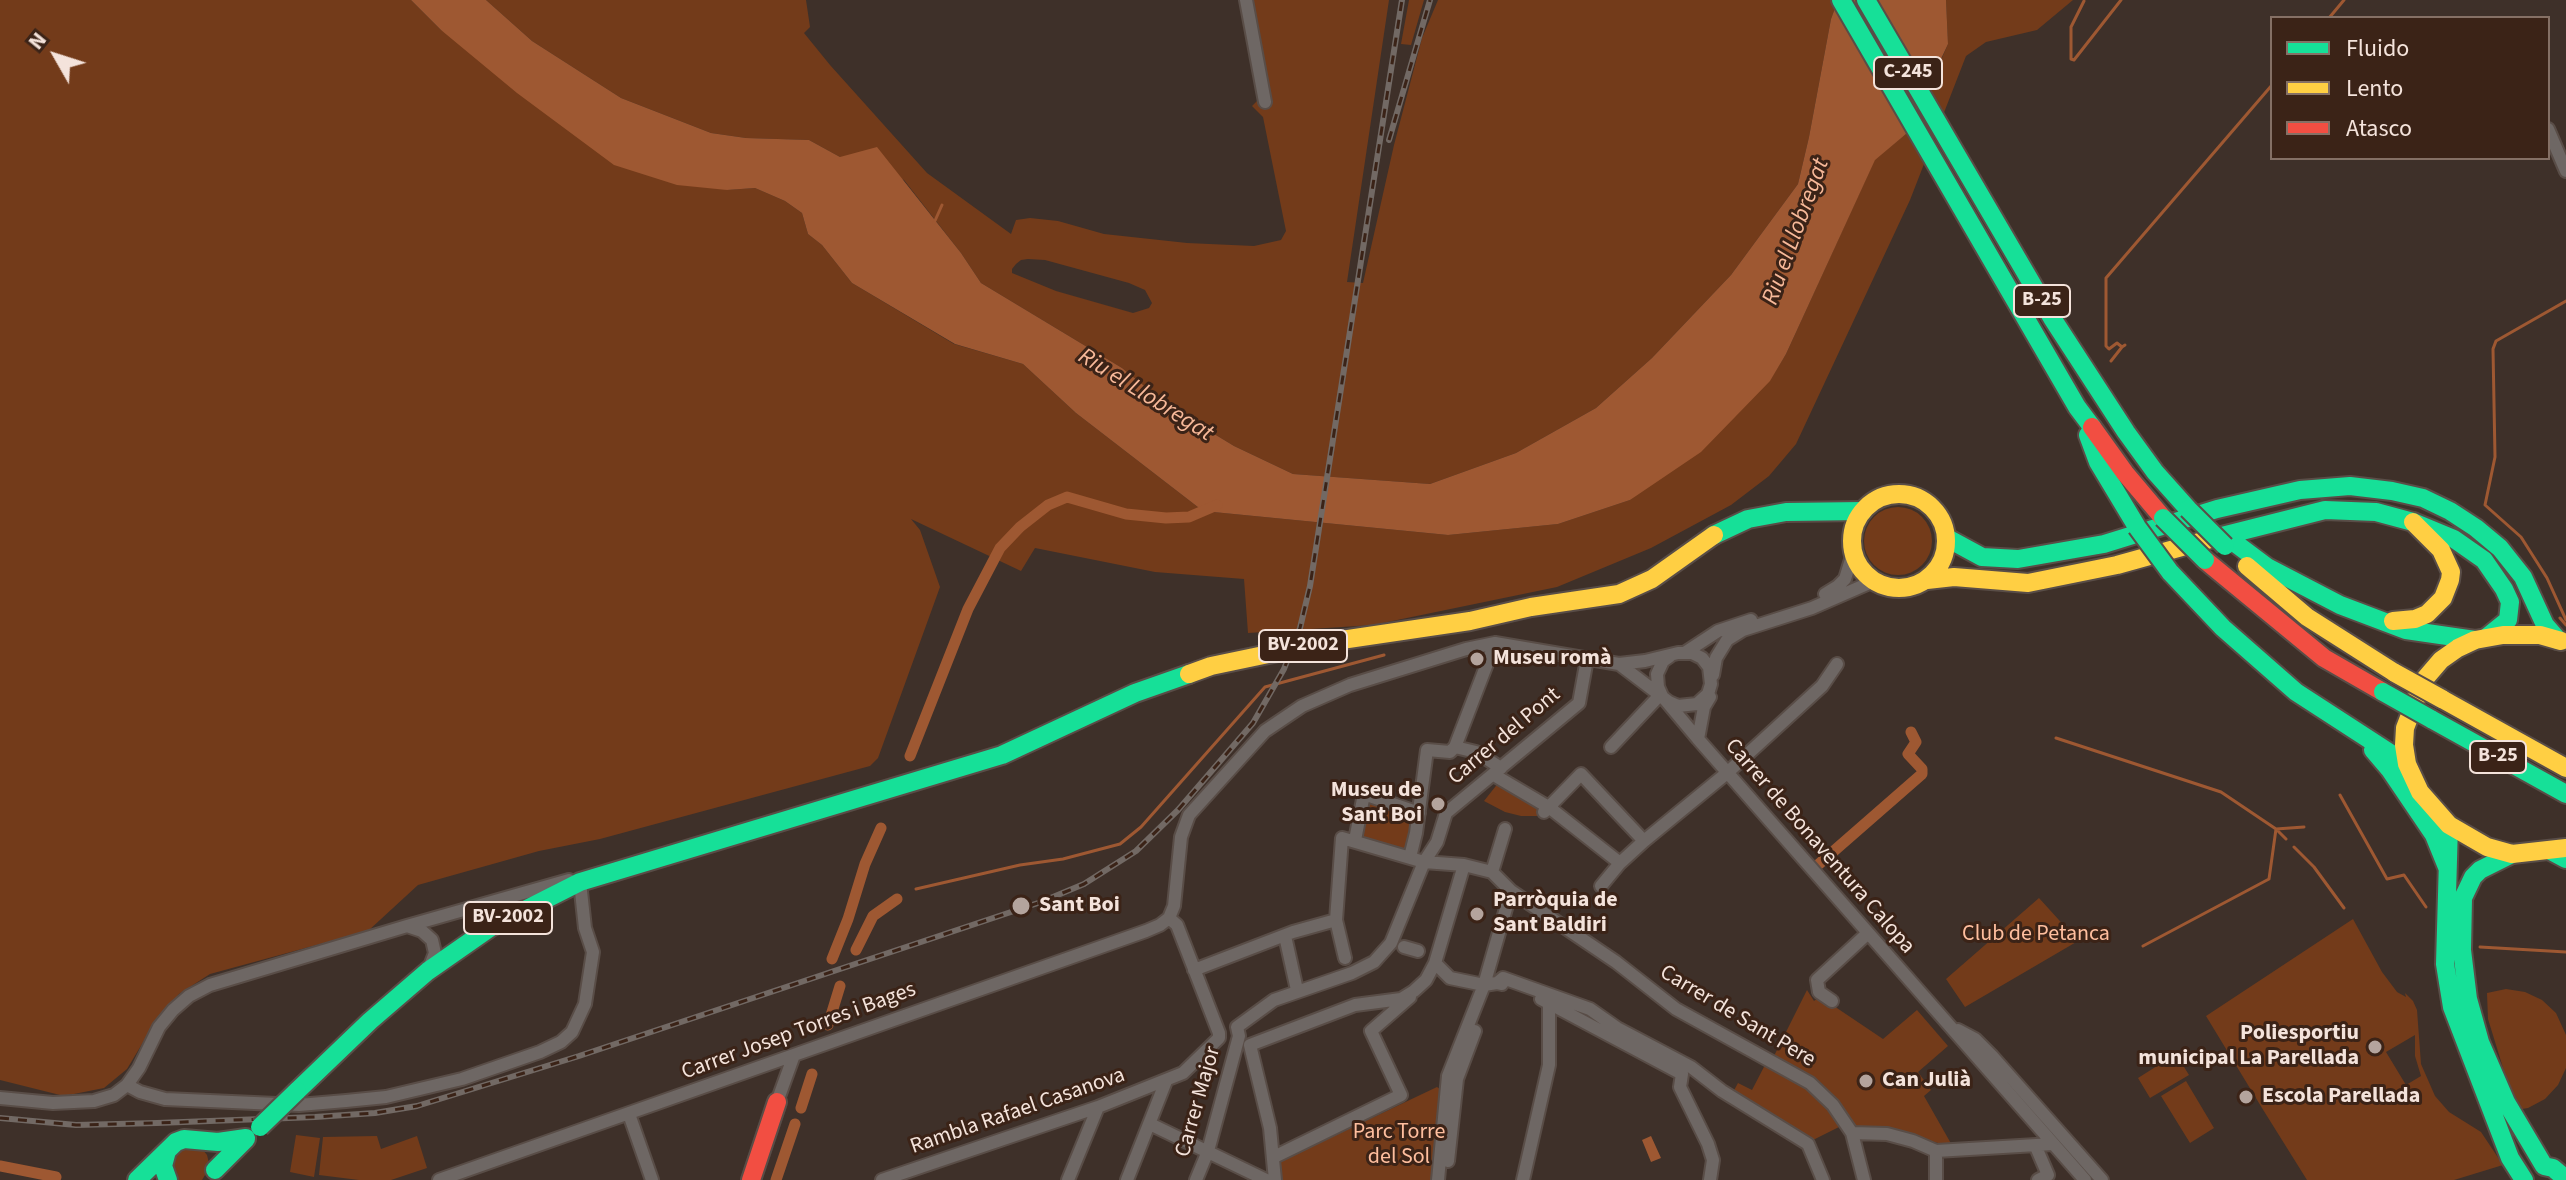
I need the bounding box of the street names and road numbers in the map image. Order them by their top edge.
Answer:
road number: C-245 [1874,57,1942,89]
road number: B-25 [2014,285,2070,317]
road number: BV-2002 [1259,630,1347,662]
street label: Carrer del Pont [1444,683,1566,791]
street label: Carrer de Bonaventura Calopa [1718,734,1920,960]
road number: B-25 [2470,741,2526,773]
road number: BV-2002 [464,902,552,934]
street label: Carrer de Sant Pere [1654,960,1820,1074]
street label: Carrer Josep Torres i Bages [678,977,920,1087]
street label: Carrer Major [1171,1044,1227,1160]
street label: Rambla Rafael Casanova [907,1063,1129,1161]

